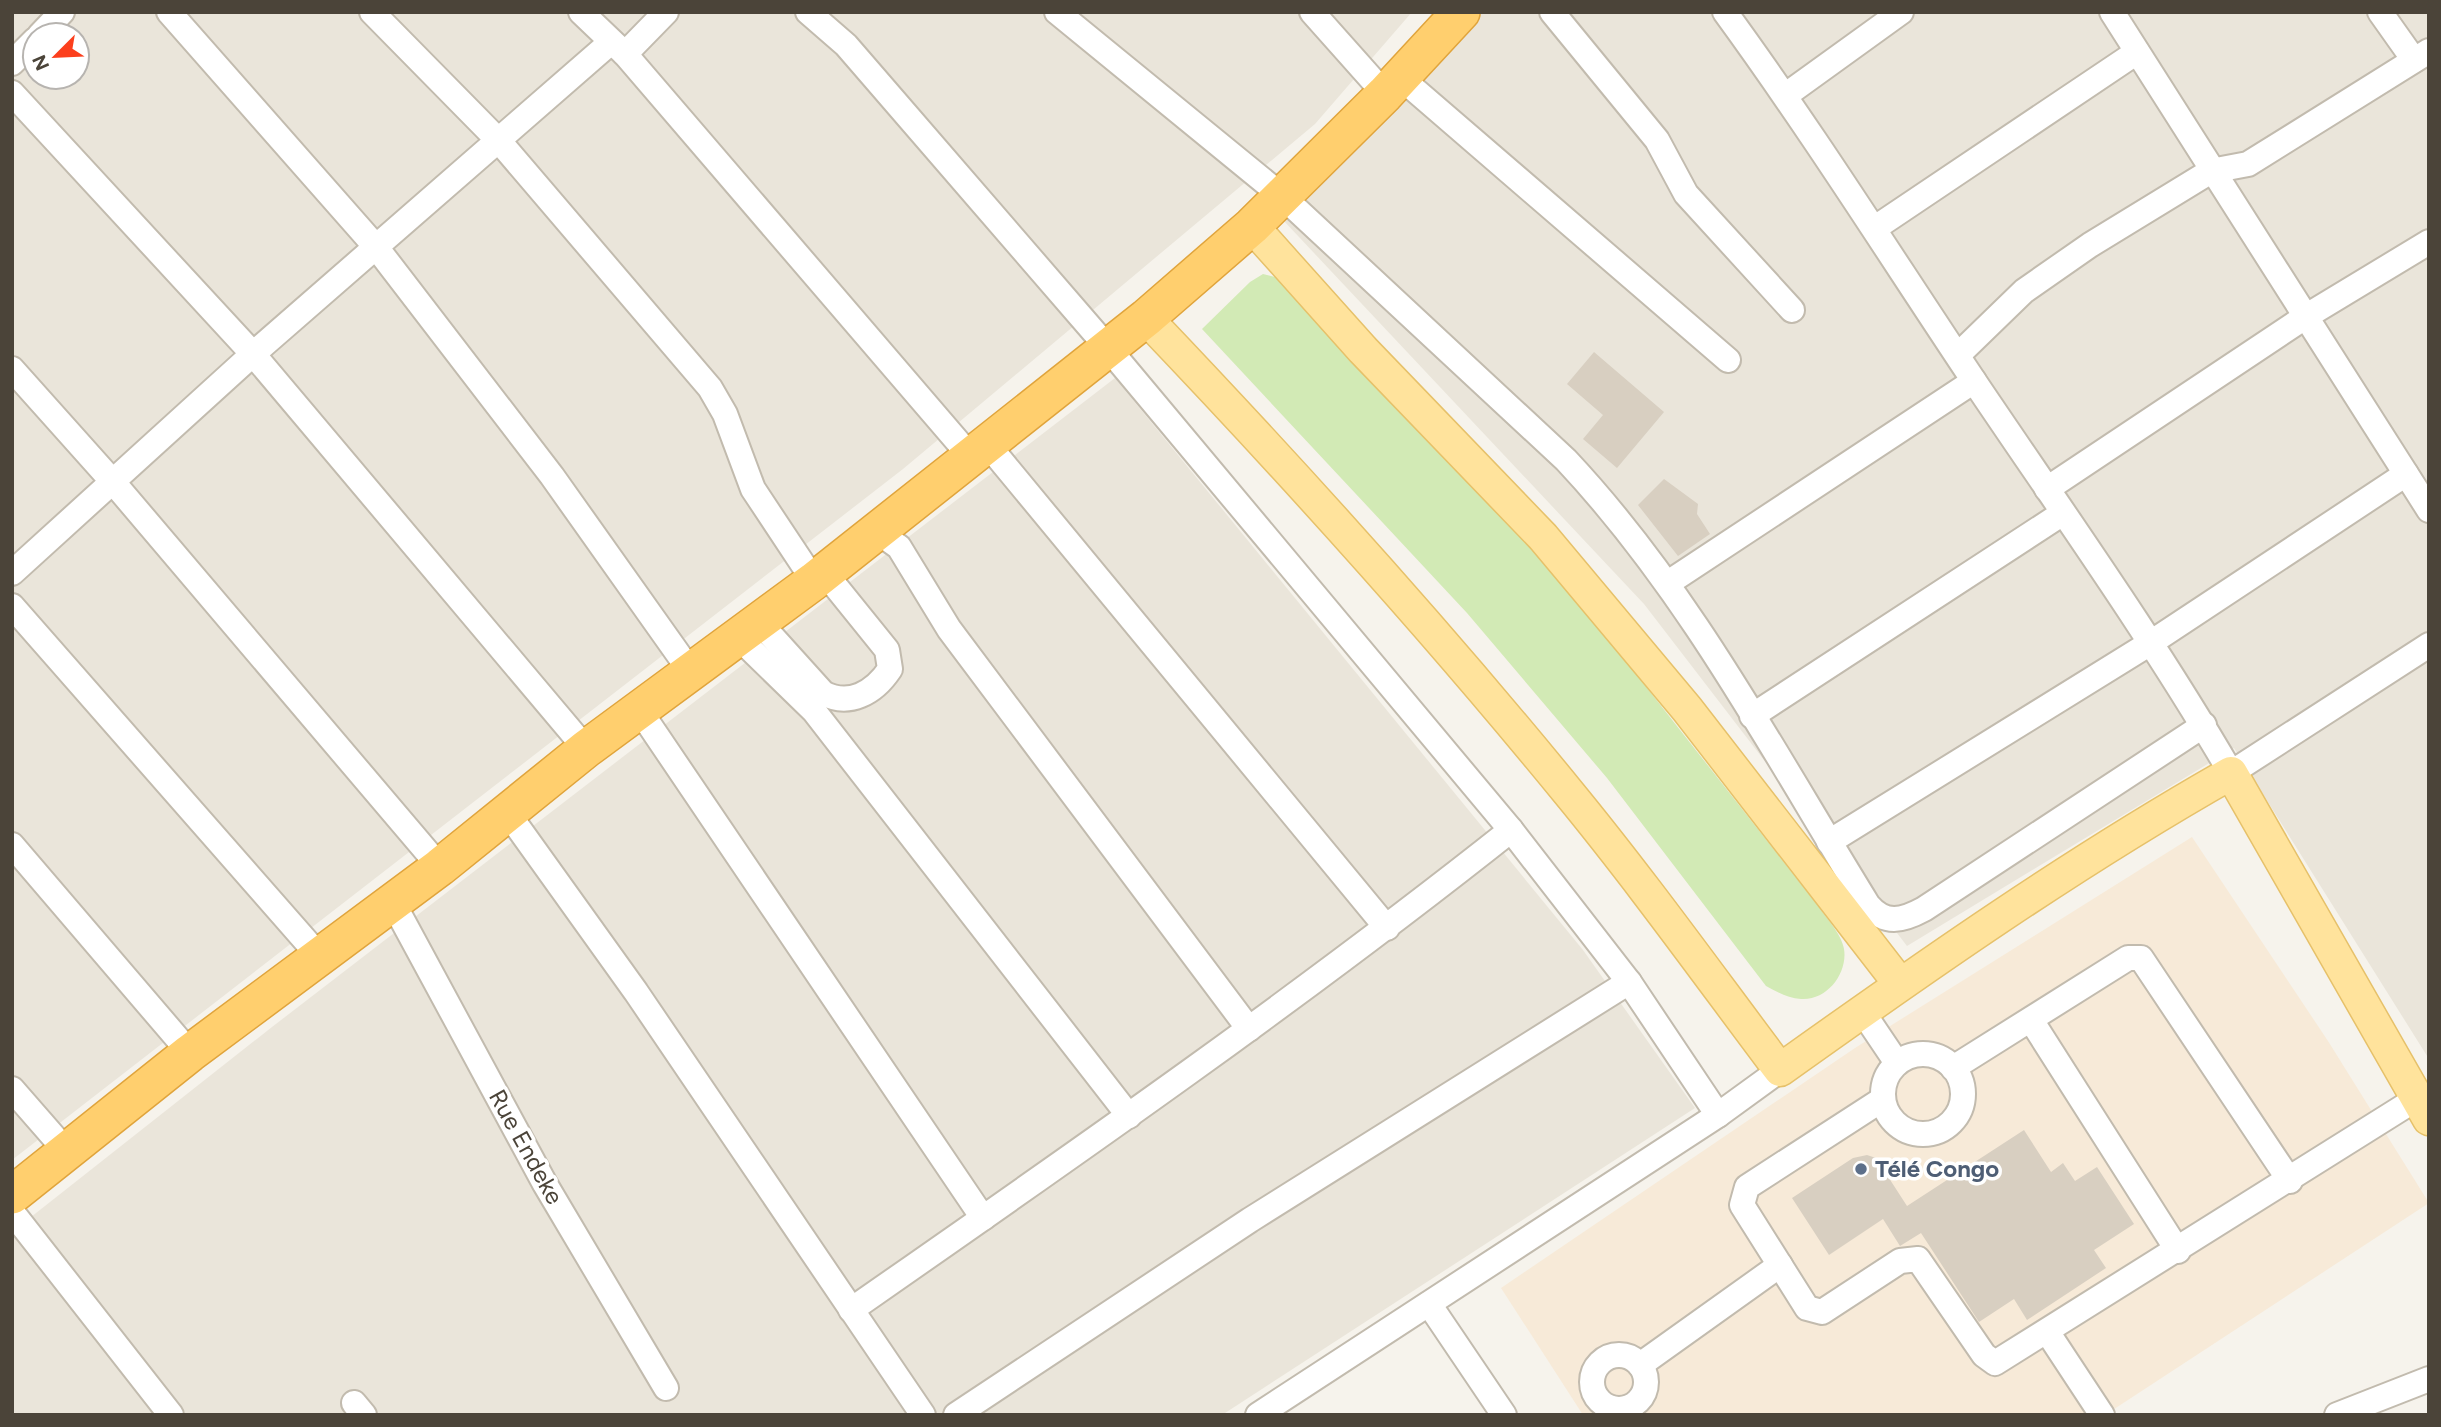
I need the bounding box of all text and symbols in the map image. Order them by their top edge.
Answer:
north arrow [21,21,91,91]
text: N [27,51,54,74]
street label: Rue Endeke [483,1084,570,1209]
place label: Télé Congo [1875,1154,1999,1183]
marker: Télé Congo [1853,1161,1869,1177]

